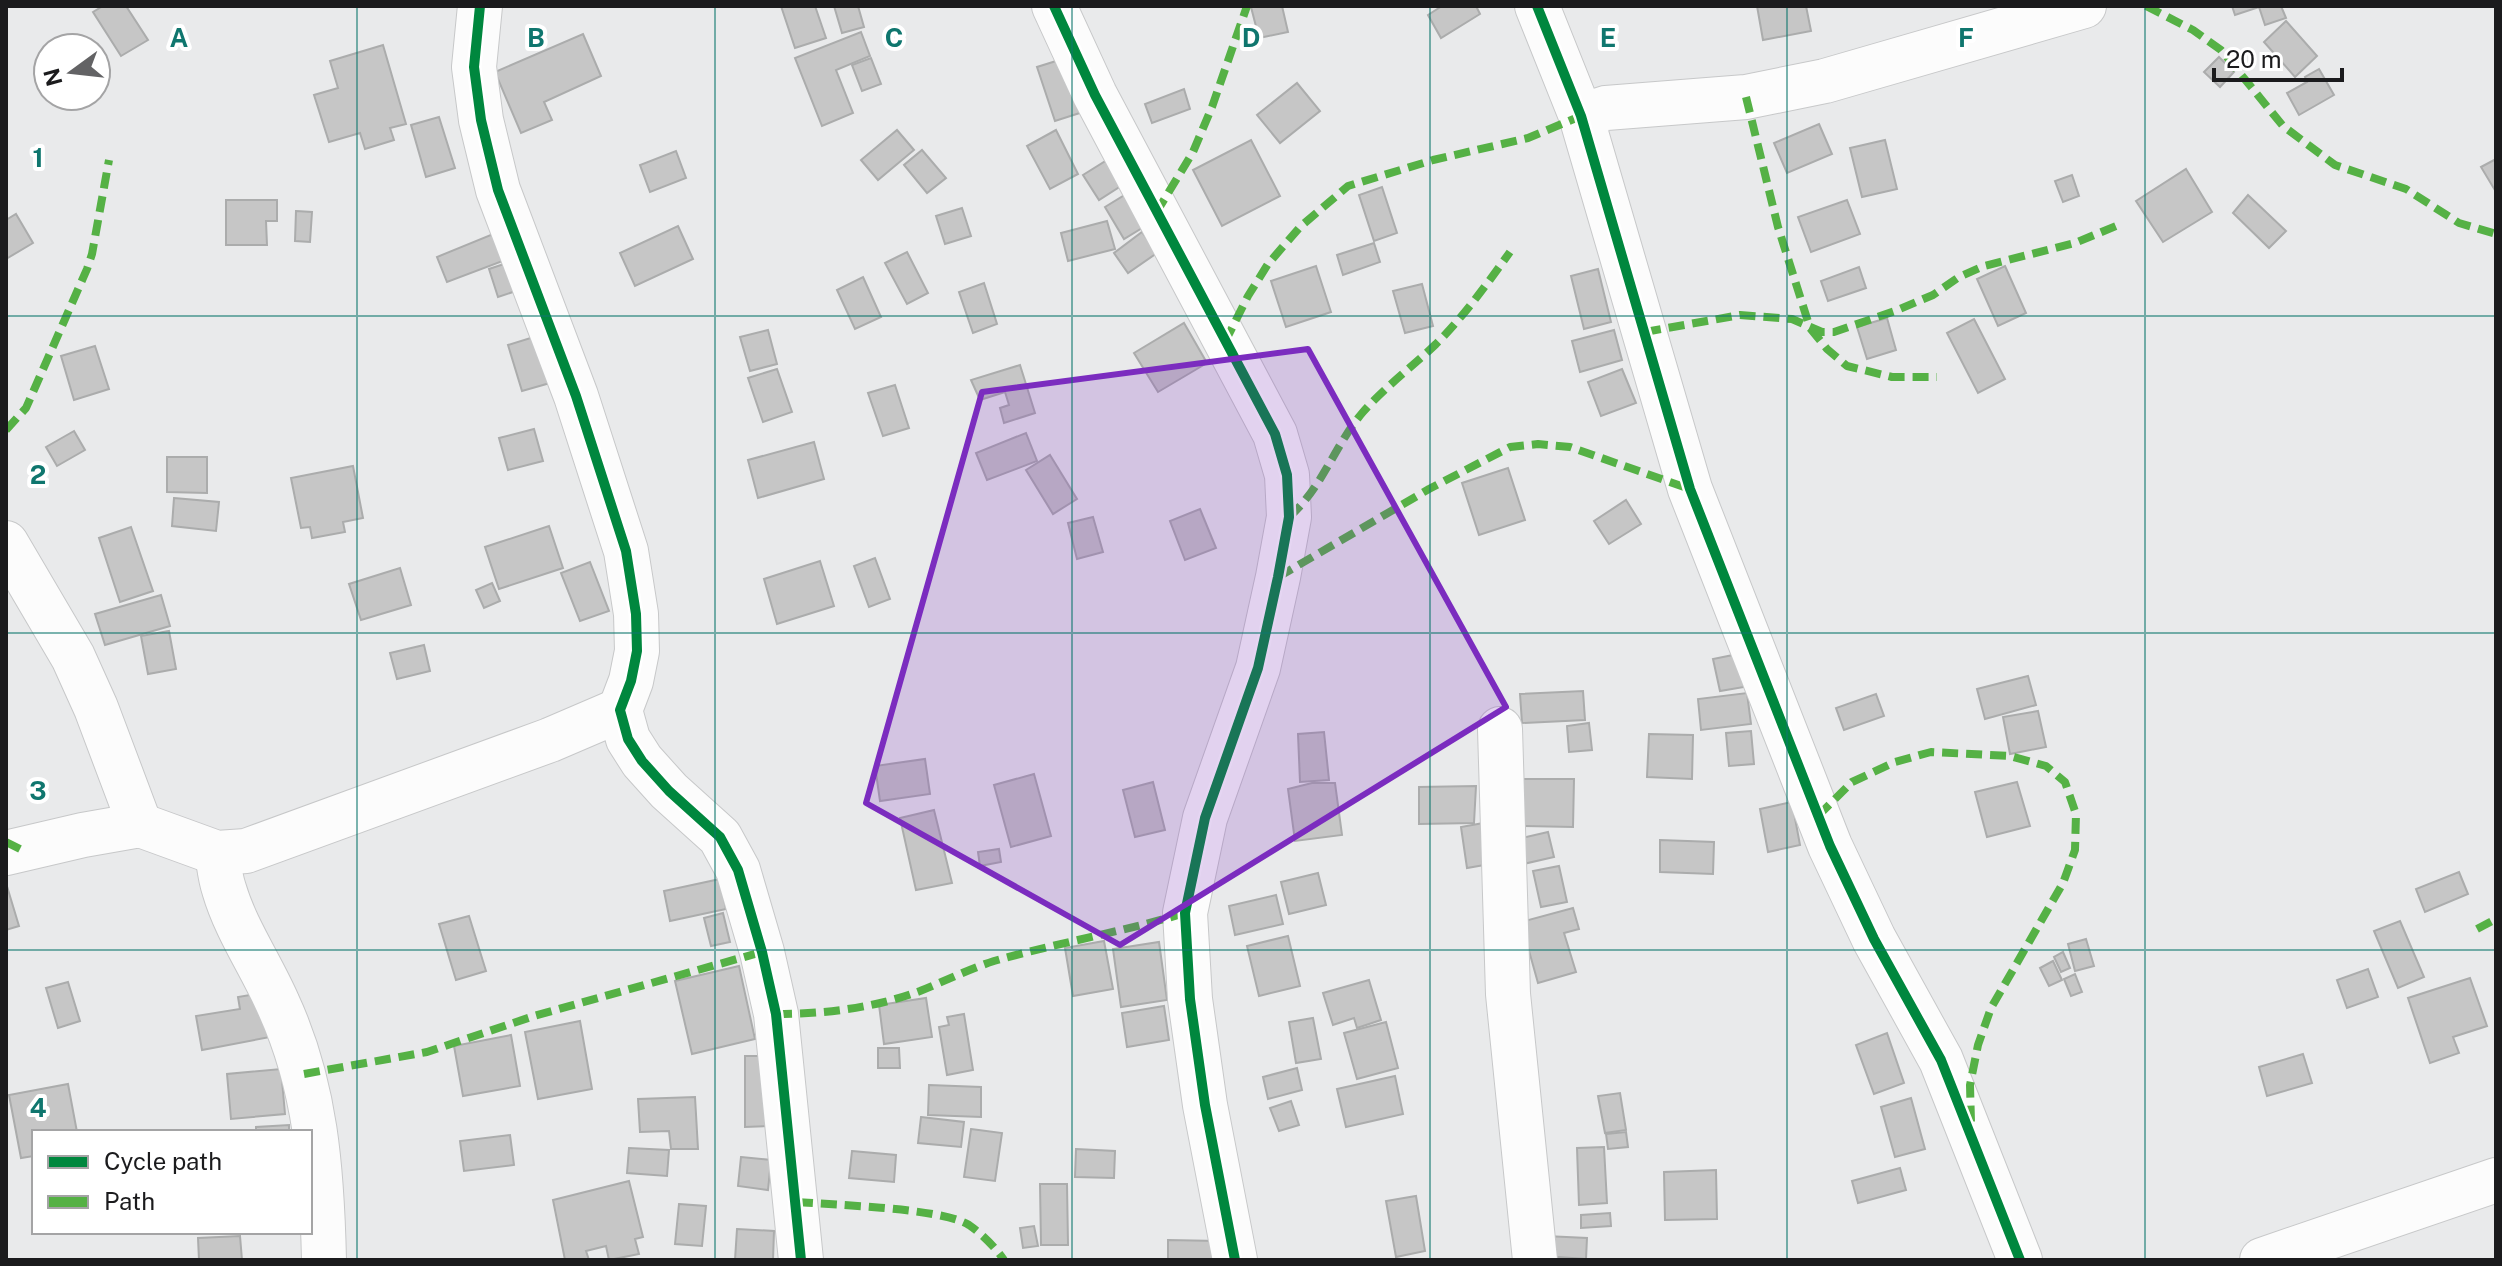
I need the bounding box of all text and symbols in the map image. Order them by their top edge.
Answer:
text: A [170,22,189,53]
text: B [527,22,545,53]
text: C [885,22,903,53]
text: D [1242,22,1260,53]
text: E [1600,22,1616,53]
text: F [1958,22,1974,53]
north arrow [32,32,112,112]
scale bar [2214,32,2342,82]
text: 20 m [2226,45,2282,73]
text: N [38,65,67,89]
text: 1 [32,142,44,173]
text: 2 [30,459,46,490]
text: 3 [29,775,47,806]
text: 4 [29,1092,47,1123]
legend [32,1130,312,1234]
text: Cycle path [104,1147,222,1175]
text: Path [104,1187,155,1215]

